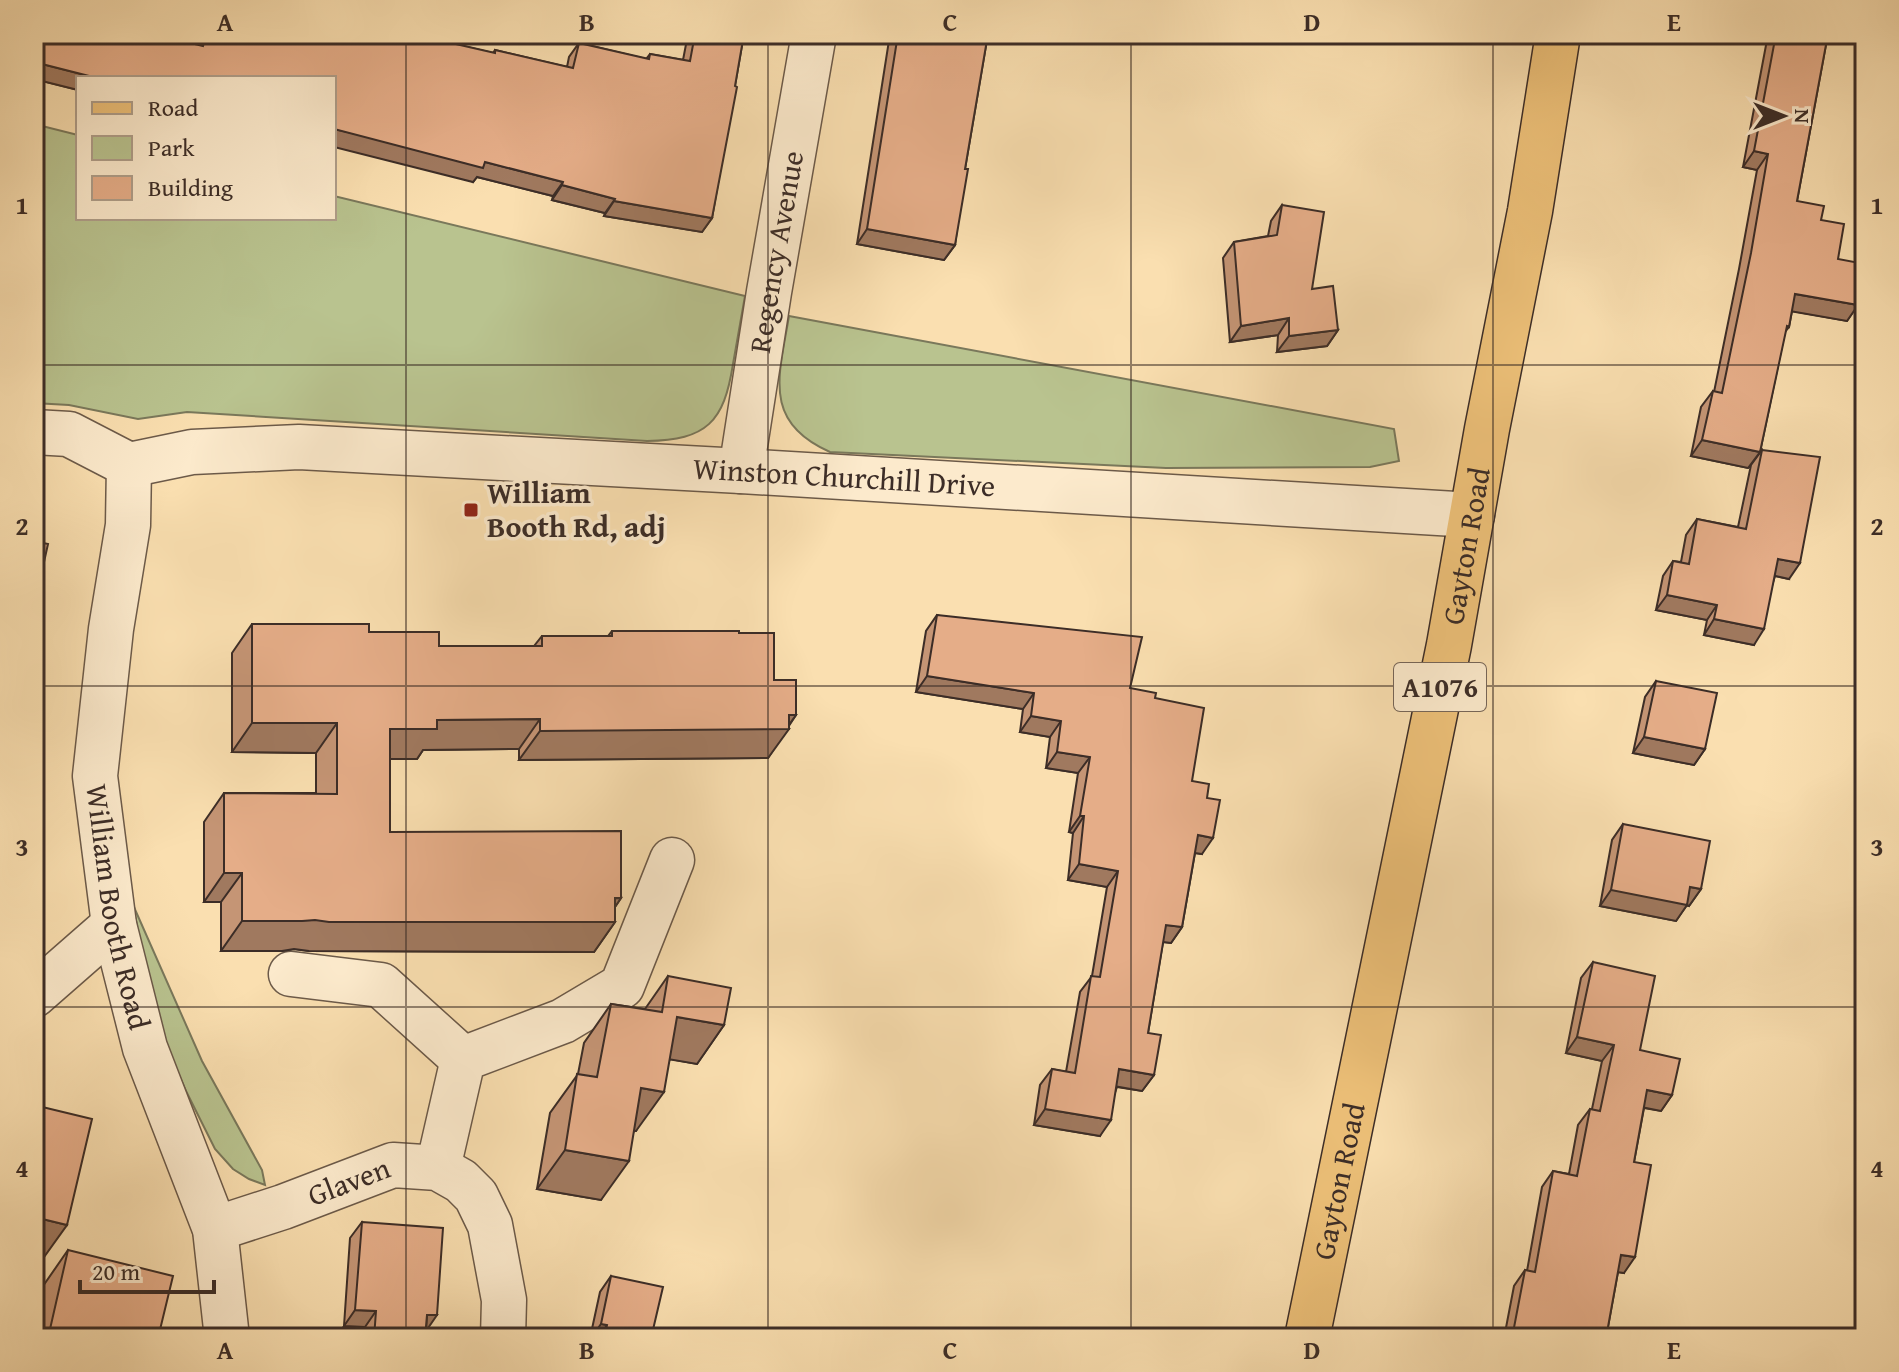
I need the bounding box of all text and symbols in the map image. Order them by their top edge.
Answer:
text: A [217,2,234,41]
text: B [579,2,595,41]
text: C [943,2,957,41]
text: D [1304,2,1320,41]
text: E [1667,2,1681,41]
legend [76,76,336,220]
north arrow [1743,76,1823,156]
text: Road [148,90,198,125]
text: N [1787,109,1819,124]
text: Park [148,130,195,165]
street label: Regency Avenue [737,147,814,356]
text: Building [148,170,233,205]
text: 1 [15,185,29,224]
text: 1 [1870,185,1884,224]
street label: Winston Churchill Drive [692,445,996,507]
street label: Gayton Road [1430,464,1501,628]
place label: William Booth Rd, adj [487,470,666,548]
marker: William Booth Rd, adj [462,501,480,519]
text: 2 [15,506,29,545]
text: 2 [1870,506,1884,545]
road number: A1076 [1394,663,1486,711]
street label: William Booth Road [75,781,162,1034]
text: 3 [15,827,29,866]
text: 3 [1870,827,1884,866]
street label: Gayton Road [1301,1099,1376,1263]
street label: Glaven [301,1145,396,1217]
text: 4 [15,1148,29,1187]
text: 4 [1870,1148,1884,1187]
scale bar [80,1244,214,1294]
text: 20 m [92,1254,140,1289]
text: A [217,1330,234,1369]
text: B [579,1330,595,1369]
text: C [943,1330,957,1369]
text: D [1304,1330,1320,1369]
text: E [1667,1330,1681,1369]

